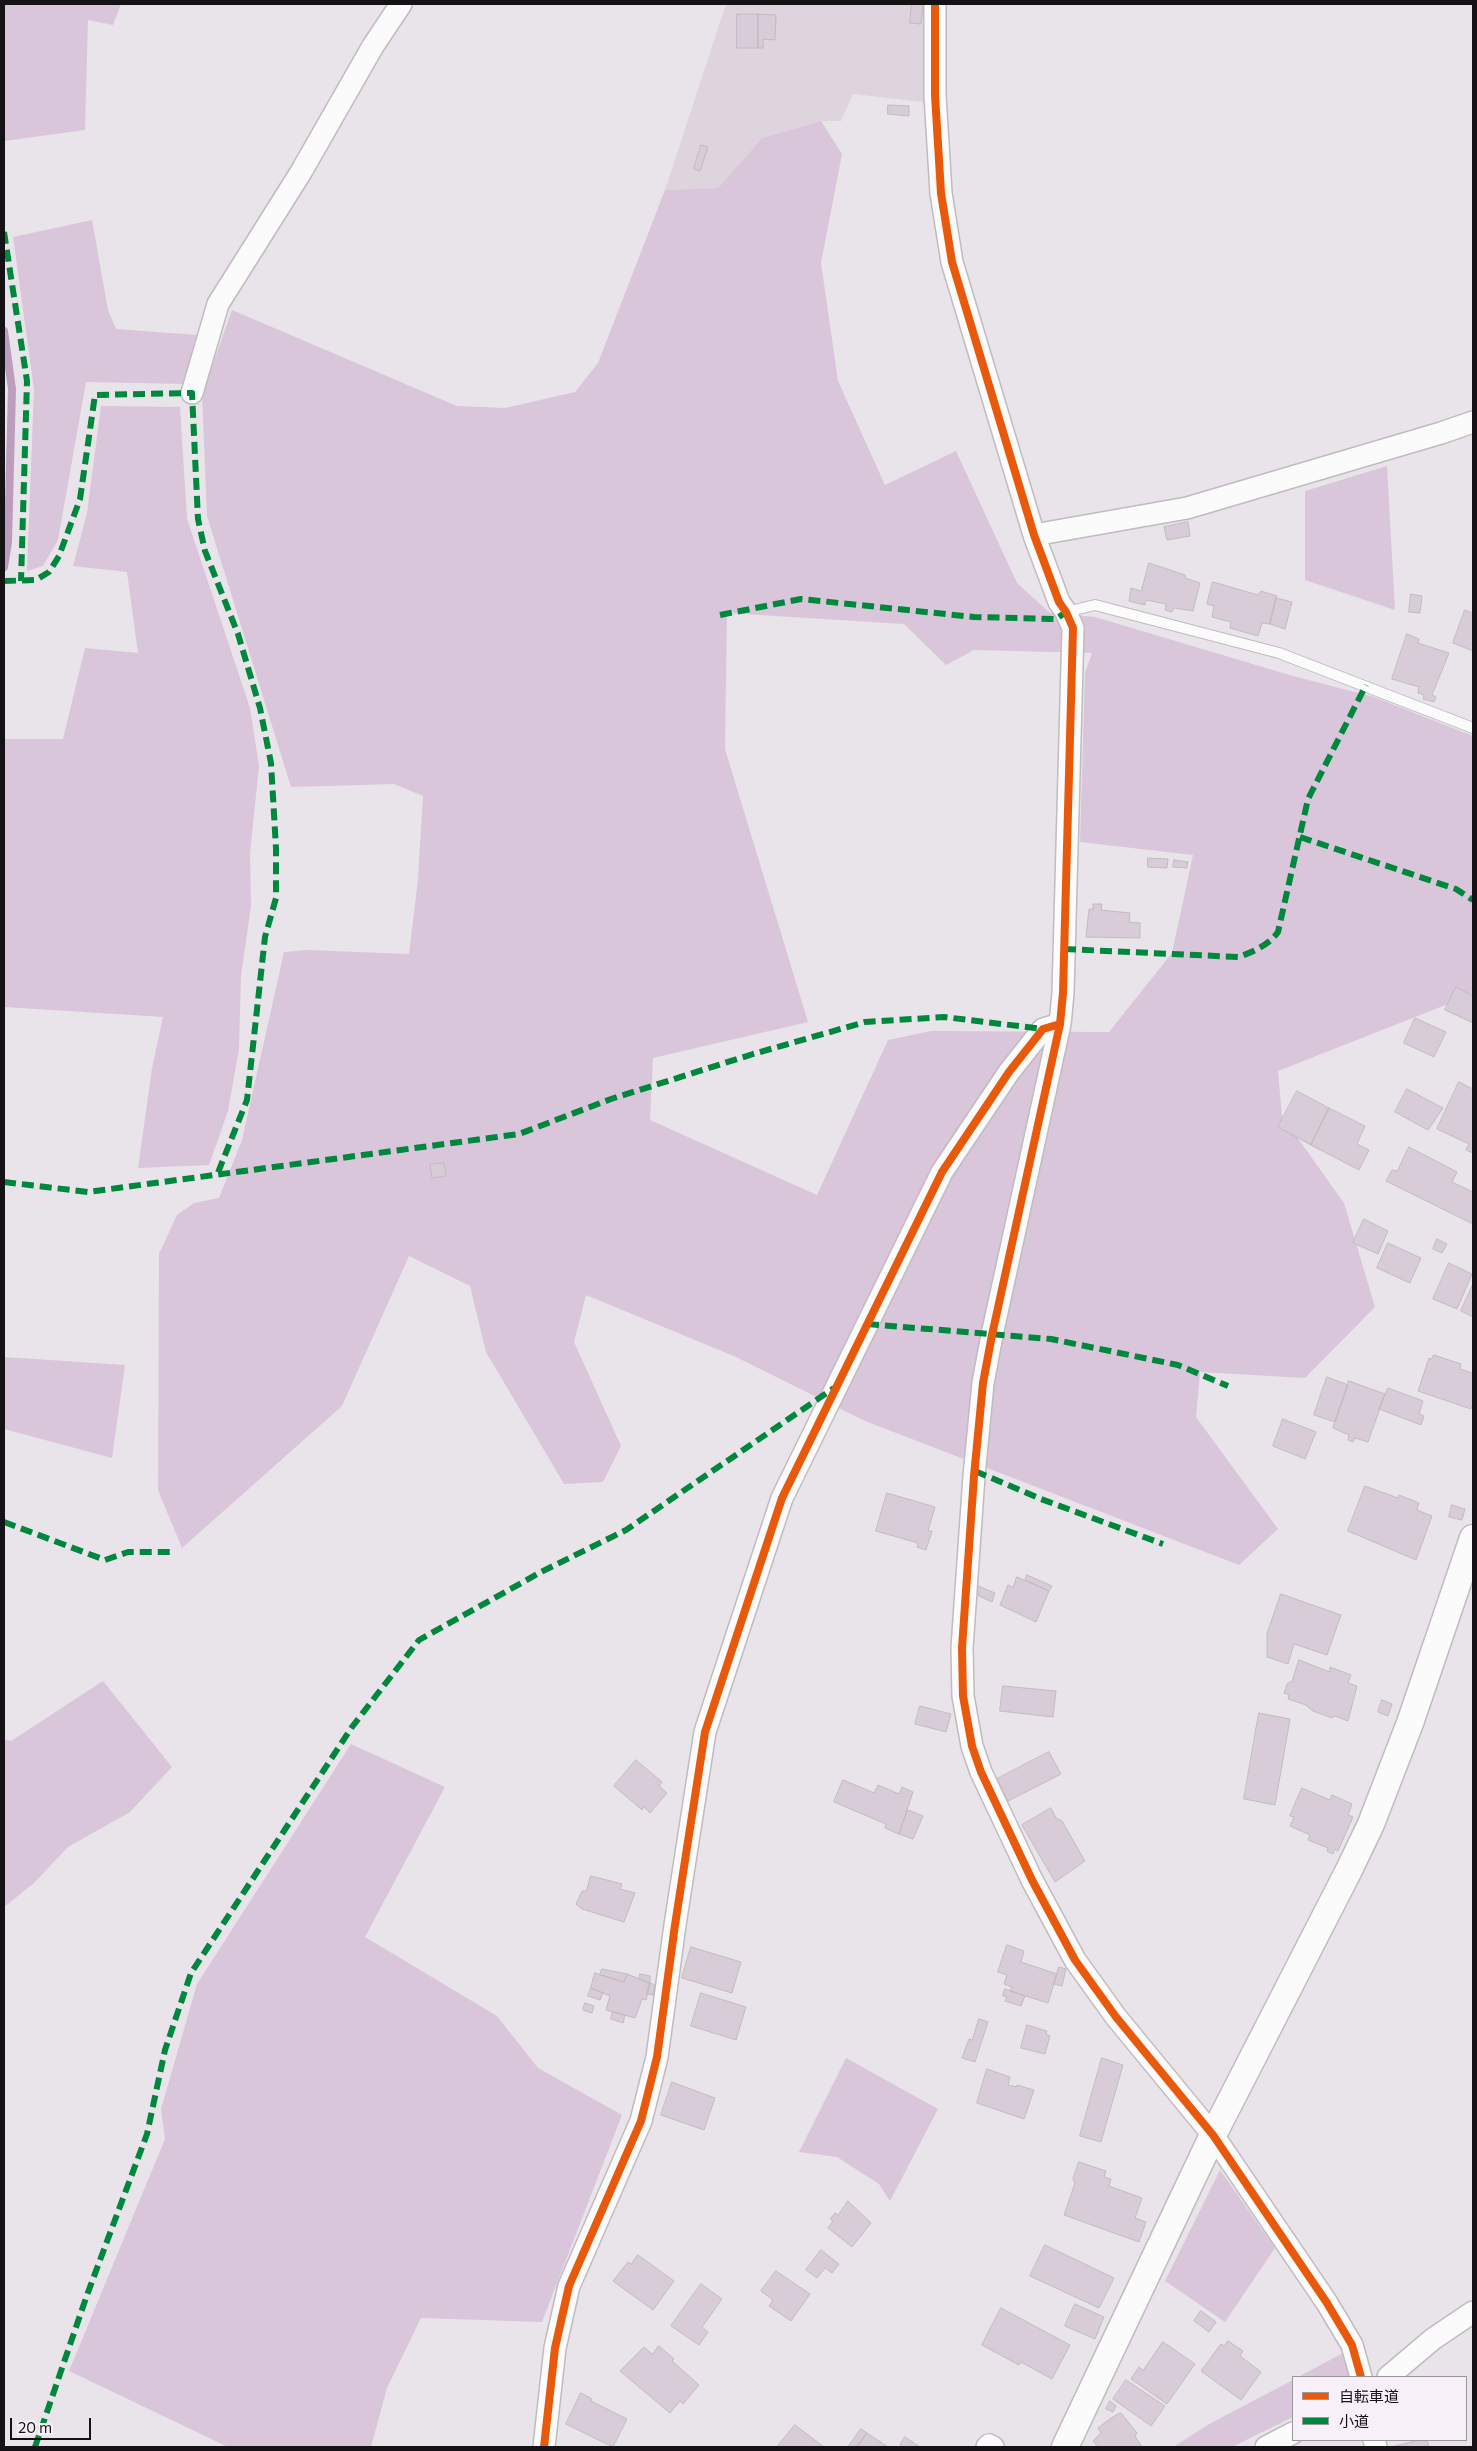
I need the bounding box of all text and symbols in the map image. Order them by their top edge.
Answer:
legend [1292,2376,1467,2441]
text: 自転車道 [1339,2387,1399,2405]
scale bar [12,2408,94,2440]
text: 小道 [1339,2412,1369,2430]
text: 20 m [18,2418,52,2436]

